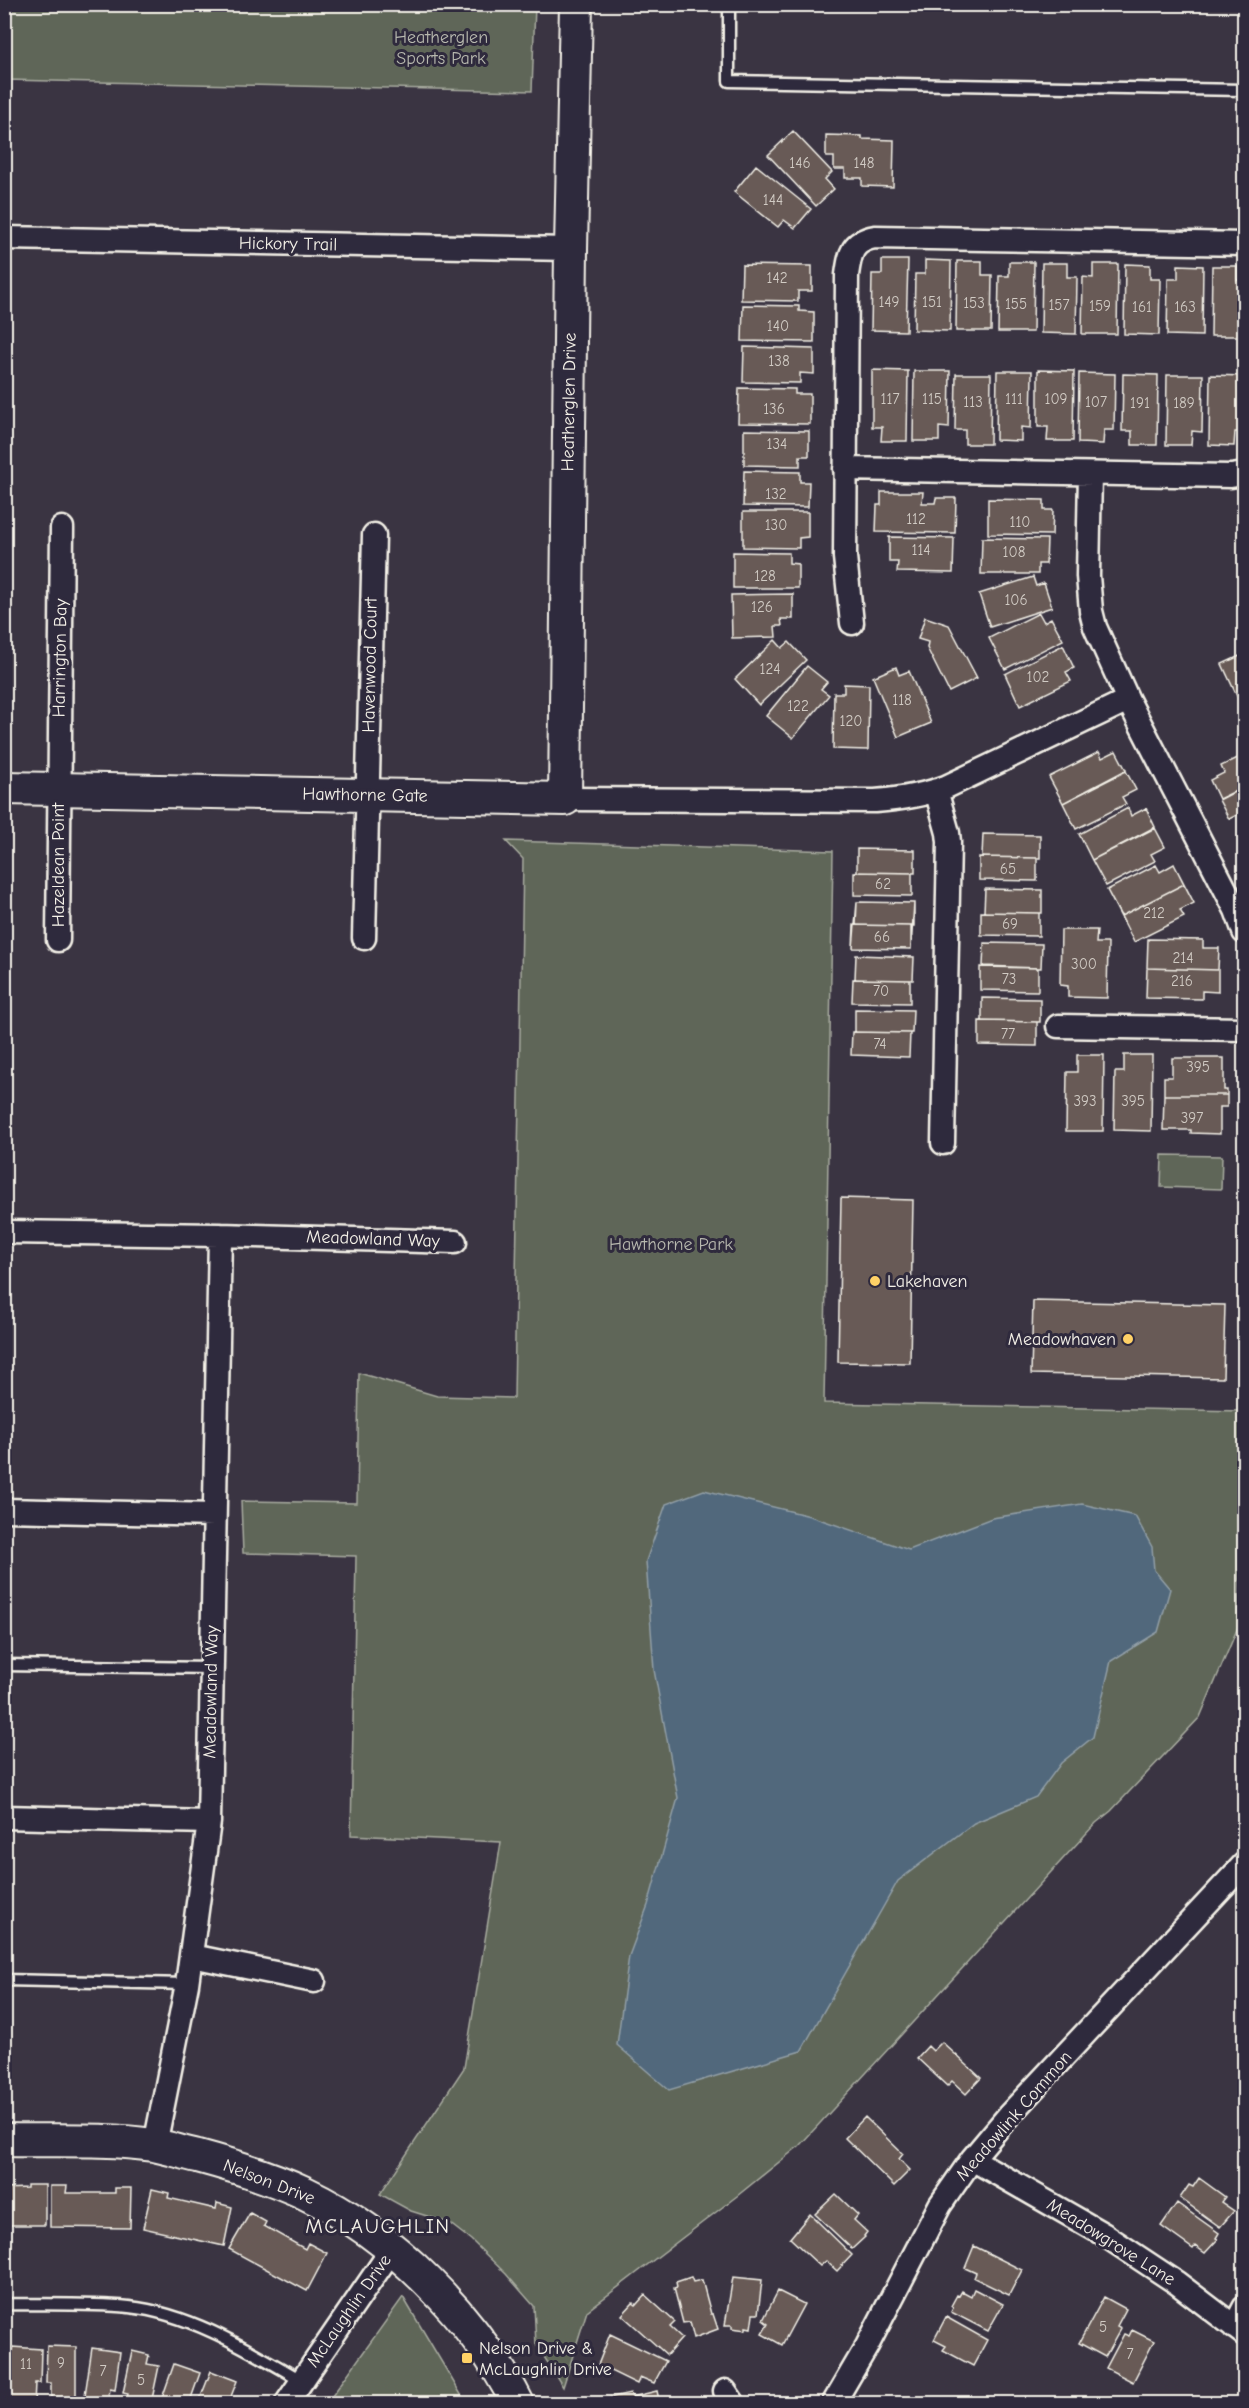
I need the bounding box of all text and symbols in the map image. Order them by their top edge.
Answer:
park label: Heatherglen Sports Park [394,27,488,69]
house number: 146 [789,154,811,172]
house number: 148 [854,154,874,172]
house number: 144 [763,191,783,209]
street label: Hickory Trail [239,233,337,255]
house number: 142 [766,269,788,287]
house number: 149 [878,293,900,311]
house number: 151 [922,293,942,311]
house number: 153 [963,294,985,312]
house number: 155 [1005,295,1027,313]
house number: 157 [1048,296,1070,314]
house number: 159 [1089,297,1111,315]
house number: 161 [1132,298,1152,316]
house number: 163 [1174,298,1196,316]
house number: 140 [767,317,789,335]
street label: Heatherglen Drive [557,332,581,472]
house number: 138 [768,352,790,370]
house number: 117 [881,390,899,408]
house number: 115 [922,390,942,408]
house number: 111 [1005,390,1023,408]
house number: 109 [1044,390,1068,408]
house number: 113 [963,393,983,411]
house number: 107 [1085,393,1107,411]
house number: 191 [1130,394,1150,412]
house number: 189 [1173,394,1195,412]
house number: 136 [763,400,785,418]
house number: 134 [767,435,787,453]
house number: 132 [765,485,787,503]
house number: 112 [906,510,926,528]
house number: 110 [1009,513,1031,531]
house number: 130 [765,516,787,534]
house number: 114 [911,541,931,559]
house number: 108 [1003,543,1025,561]
house number: 128 [754,567,776,585]
house number: 106 [1004,591,1028,609]
street label: Havenwood Court [358,596,382,733]
street label: Harrington Bay [48,597,72,718]
house number: 126 [751,598,773,616]
house number: 124 [760,660,780,678]
house number: 102 [1027,668,1049,686]
house number: 118 [892,691,912,709]
house number: 122 [787,697,809,715]
house number: 120 [840,712,862,730]
street label: Hawthorne Gate [302,783,428,807]
street label: Hazeldean Point [48,802,69,927]
house number: 65 [1000,860,1016,878]
house number: 62 [875,875,891,893]
house number: 212 [1143,904,1165,922]
house number: 69 [1002,915,1018,933]
house number: 66 [874,928,890,946]
house number: 214 [1172,949,1194,967]
house number: 300 [1071,955,1097,973]
house number: 73 [1002,970,1016,988]
house number: 216 [1171,972,1193,990]
house number: 70 [873,982,889,1000]
house number: 77 [1001,1025,1015,1043]
house number: 74 [873,1035,887,1053]
house number: 395 [1186,1058,1210,1076]
house number: 393 [1073,1092,1097,1110]
house number: 395 [1121,1092,1145,1110]
house number: 397 [1181,1109,1203,1127]
street label: Meadowland Way [306,1226,441,1252]
park label: Hawthorne Park [609,1234,733,1255]
place label: Lakehaven [887,1271,967,1292]
marker: Lakehaven [868,1274,882,1288]
place label: Meadowhaven [1008,1329,1116,1350]
marker: Meadowhaven [1121,1332,1135,1346]
street label: Meadowland Way [199,1624,223,1759]
street label: Meadowlink Common [952,2047,1076,2185]
street label: Nelson Drive [220,2155,318,2209]
street label: Meadowgrove Lane [1043,2194,1179,2290]
district label: MCLAUGHLIN [305,2214,451,2238]
street label: McLaughlin Drive [302,2251,396,2371]
house number: 5 [1099,2318,1107,2336]
place label: Nelson Drive & McLaughlin Drive [479,2338,612,2380]
house number: 7 [1126,2345,1134,2363]
marker: Nelson Drive & McLaughlin Drive [460,2351,474,2365]
house number: 9 [57,2354,65,2372]
house number: 11 [20,2355,32,2373]
house number: 7 [99,2362,107,2380]
house number: 5 [137,2371,145,2389]

